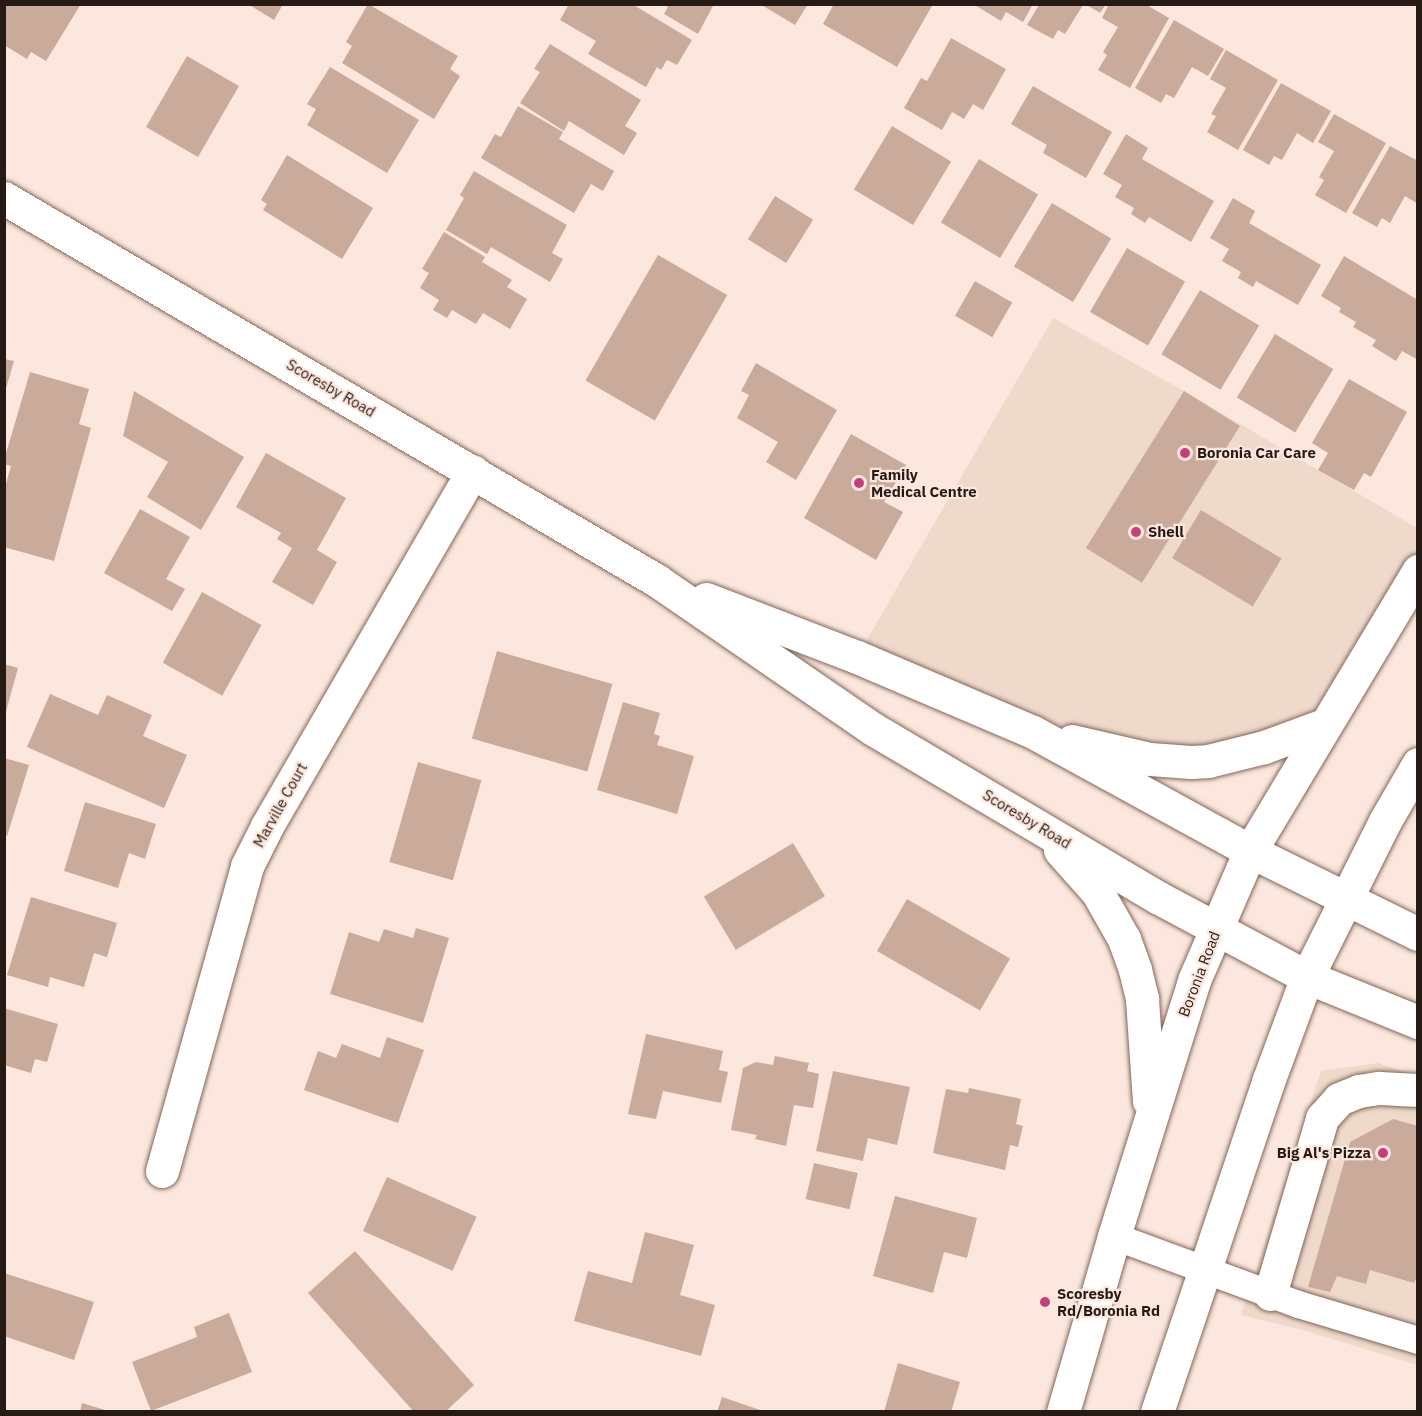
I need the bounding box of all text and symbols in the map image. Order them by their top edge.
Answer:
street label: Scoresby Road [283,355,379,421]
place label: Boronia Car Care [1197,444,1316,462]
marker: Boronia Car Care [1178,446,1192,460]
place label: Family Medical Centre [871,465,977,500]
marker: Family Medical Centre [852,476,866,490]
place label: Shell [1148,523,1184,541]
marker: Shell [1129,525,1143,539]
street label: Marville Court [249,760,311,850]
street label: Scoresby Road [980,786,1074,852]
street label: Boronia Road [1174,929,1224,1019]
place label: Big Al's Pizza [1277,1144,1371,1162]
marker: Big Al's Pizza [1376,1146,1390,1160]
place label: Scoresby Rd/Boronia Rd [1057,1284,1160,1319]
marker: Scoresby Rd/Boronia Rd [1038,1295,1052,1309]

